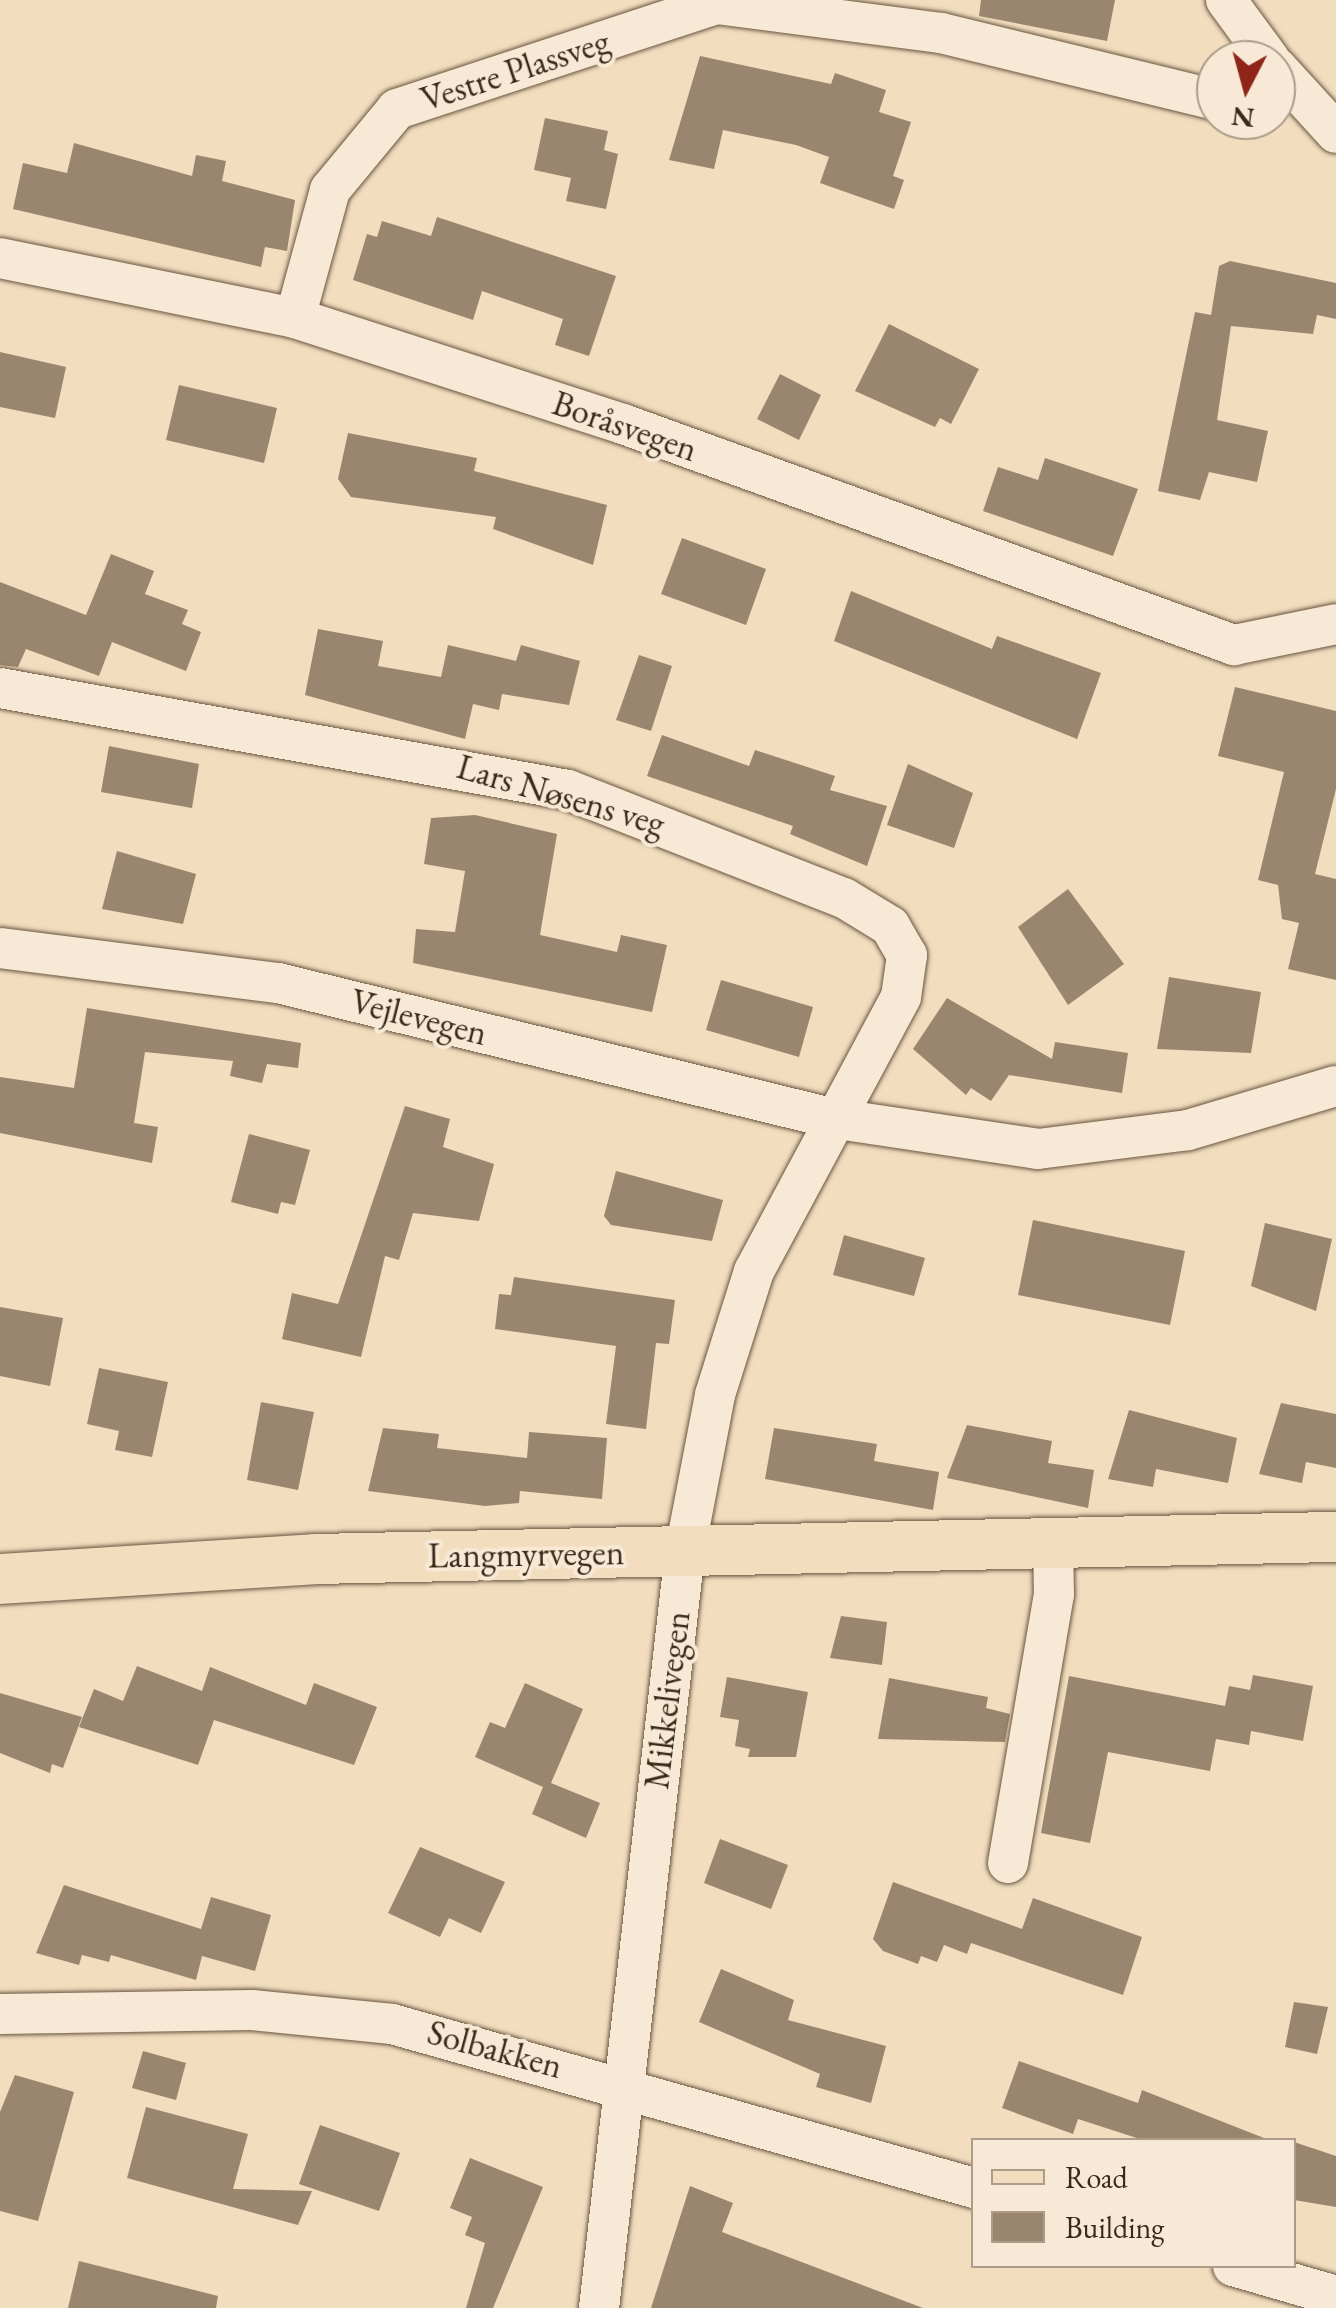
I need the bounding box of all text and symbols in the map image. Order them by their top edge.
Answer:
street label: Vestre Plassveg [415,20,615,120]
north arrow [1196,40,1296,140]
text: N [1230,99,1256,137]
street label: Boråsvegen [547,382,703,470]
street label: Lars Nøsens veg [452,745,670,845]
street label: Vejlevegen [346,980,492,1054]
street label: Langmyrvegen [427,1531,625,1577]
street label: Mikkelivegen [635,1609,699,1791]
street label: Solbakken [423,2011,567,2087]
legend [971,2138,1296,2268]
text: Road [1065,2158,1128,2197]
text: Building [1065,2208,1164,2247]

